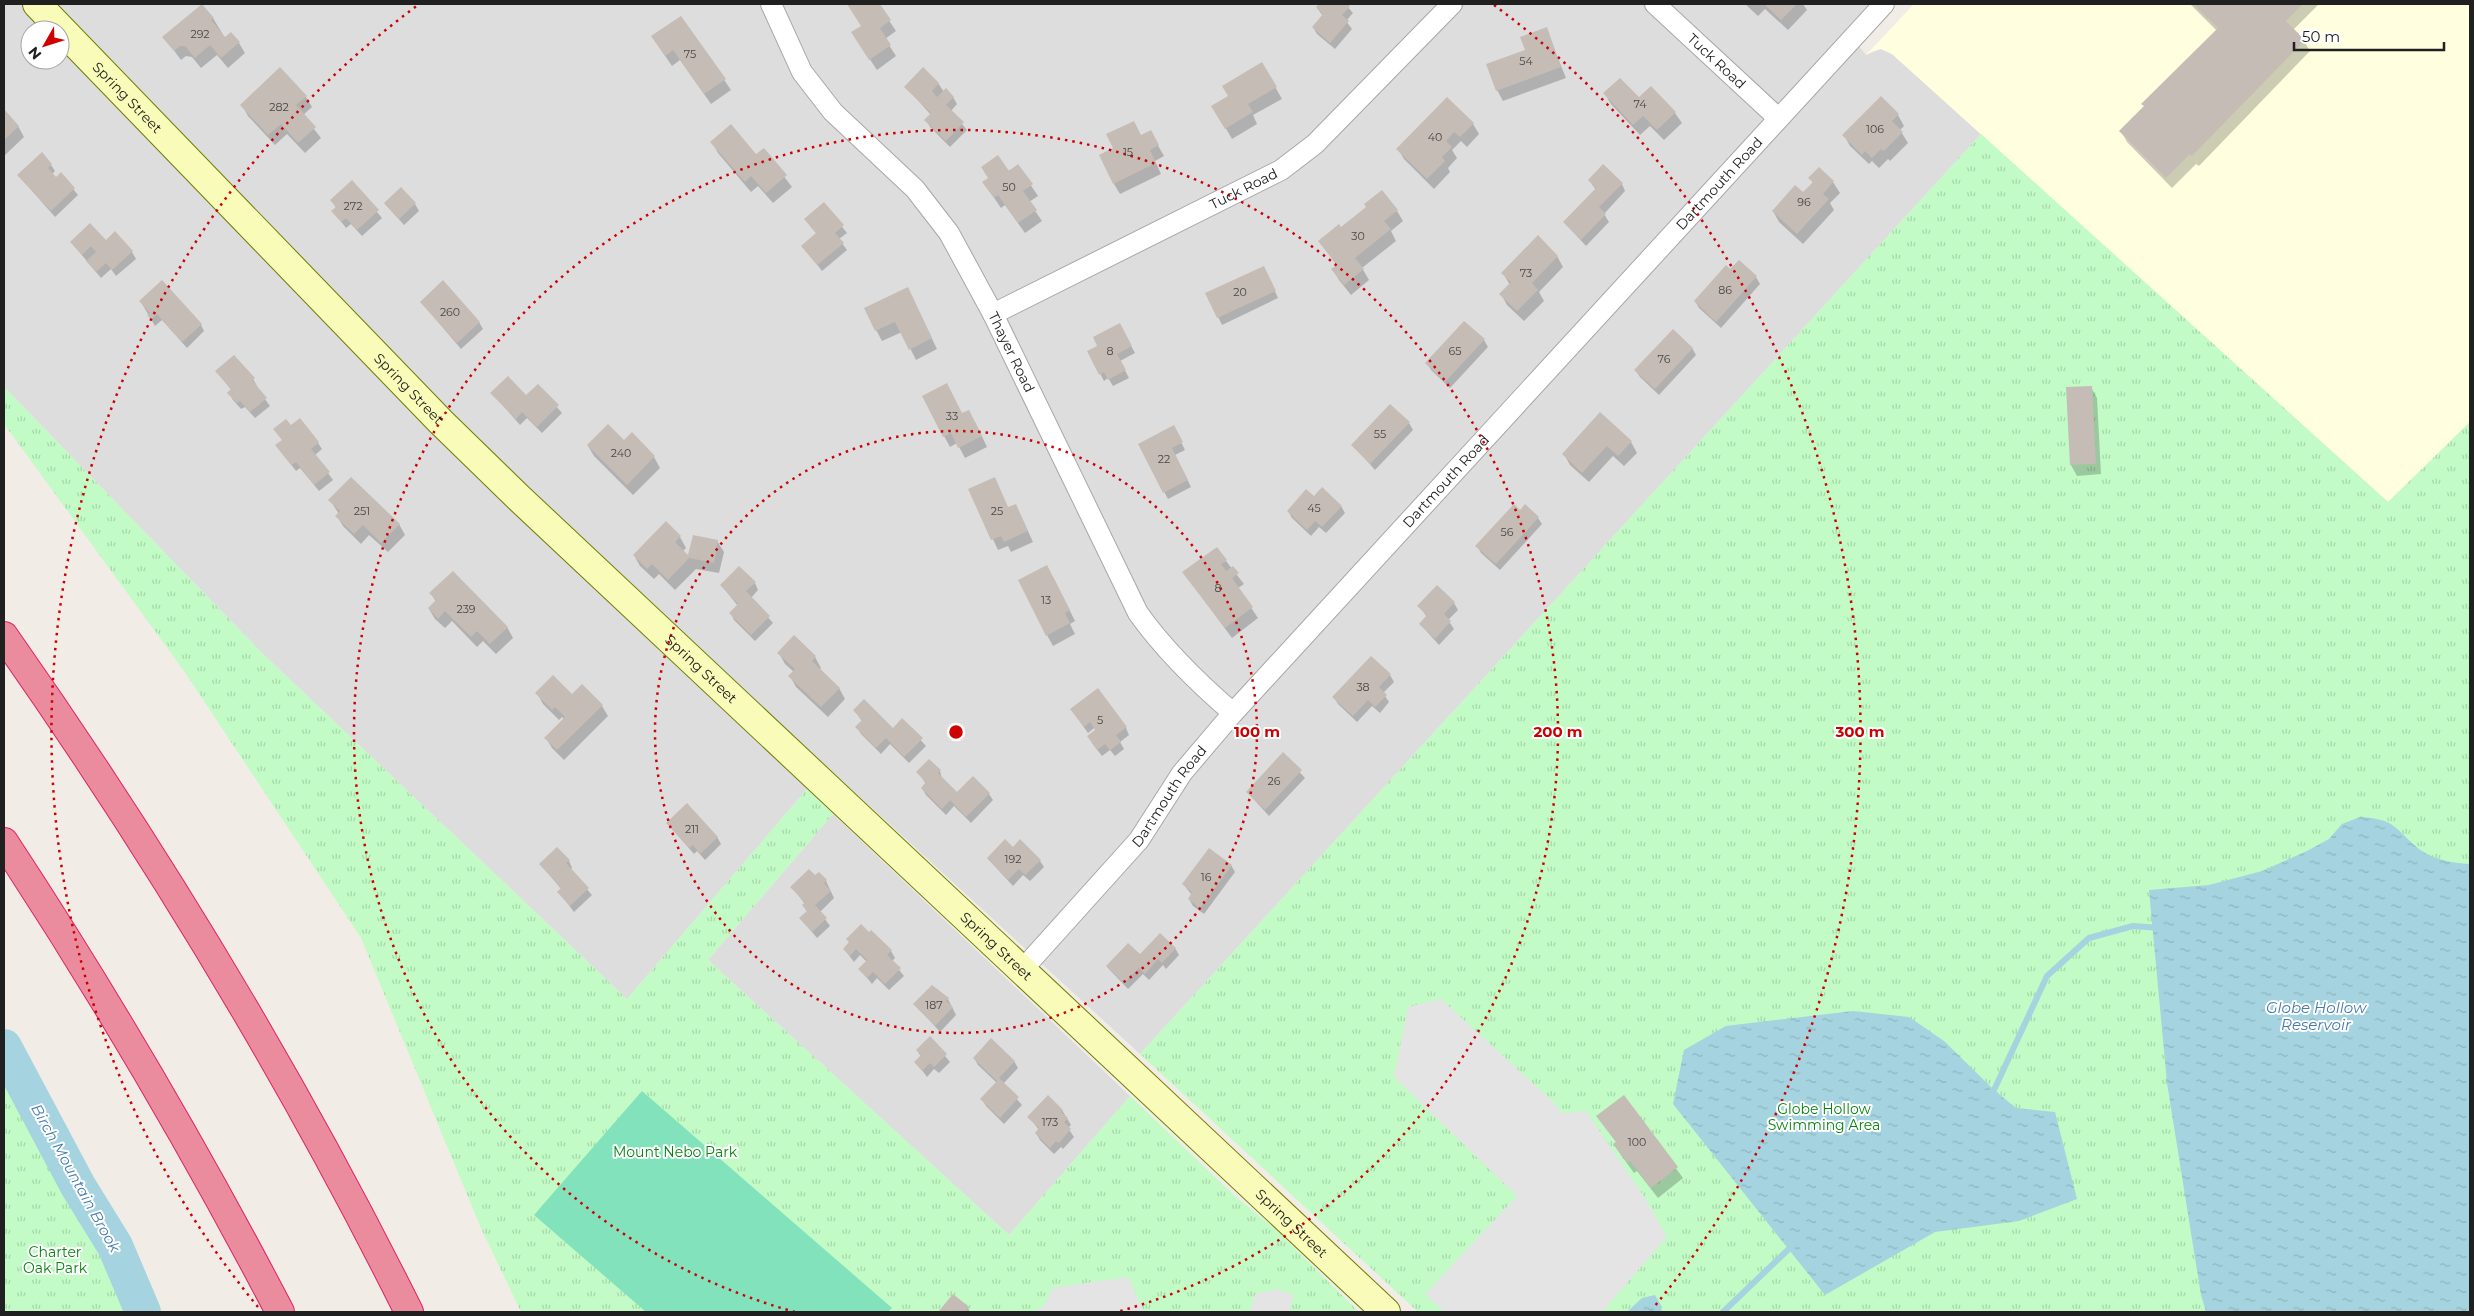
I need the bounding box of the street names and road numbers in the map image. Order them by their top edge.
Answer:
street label: Tuck Road [1683,29,1750,93]
street label: Spring Street [89,58,166,137]
street label: Dartmouth Road [1672,133,1766,234]
street label: Tuck Road [1206,164,1280,213]
street label: Thayer Road [984,309,1039,395]
street label: Spring Street [370,349,448,428]
street label: Dartmouth Road [1399,431,1493,531]
street label: Spring Street [661,631,741,707]
street label: Dartmouth Road [1128,742,1211,851]
street label: Spring Street [956,908,1036,985]
street label: Spring Street [1252,1185,1332,1262]

